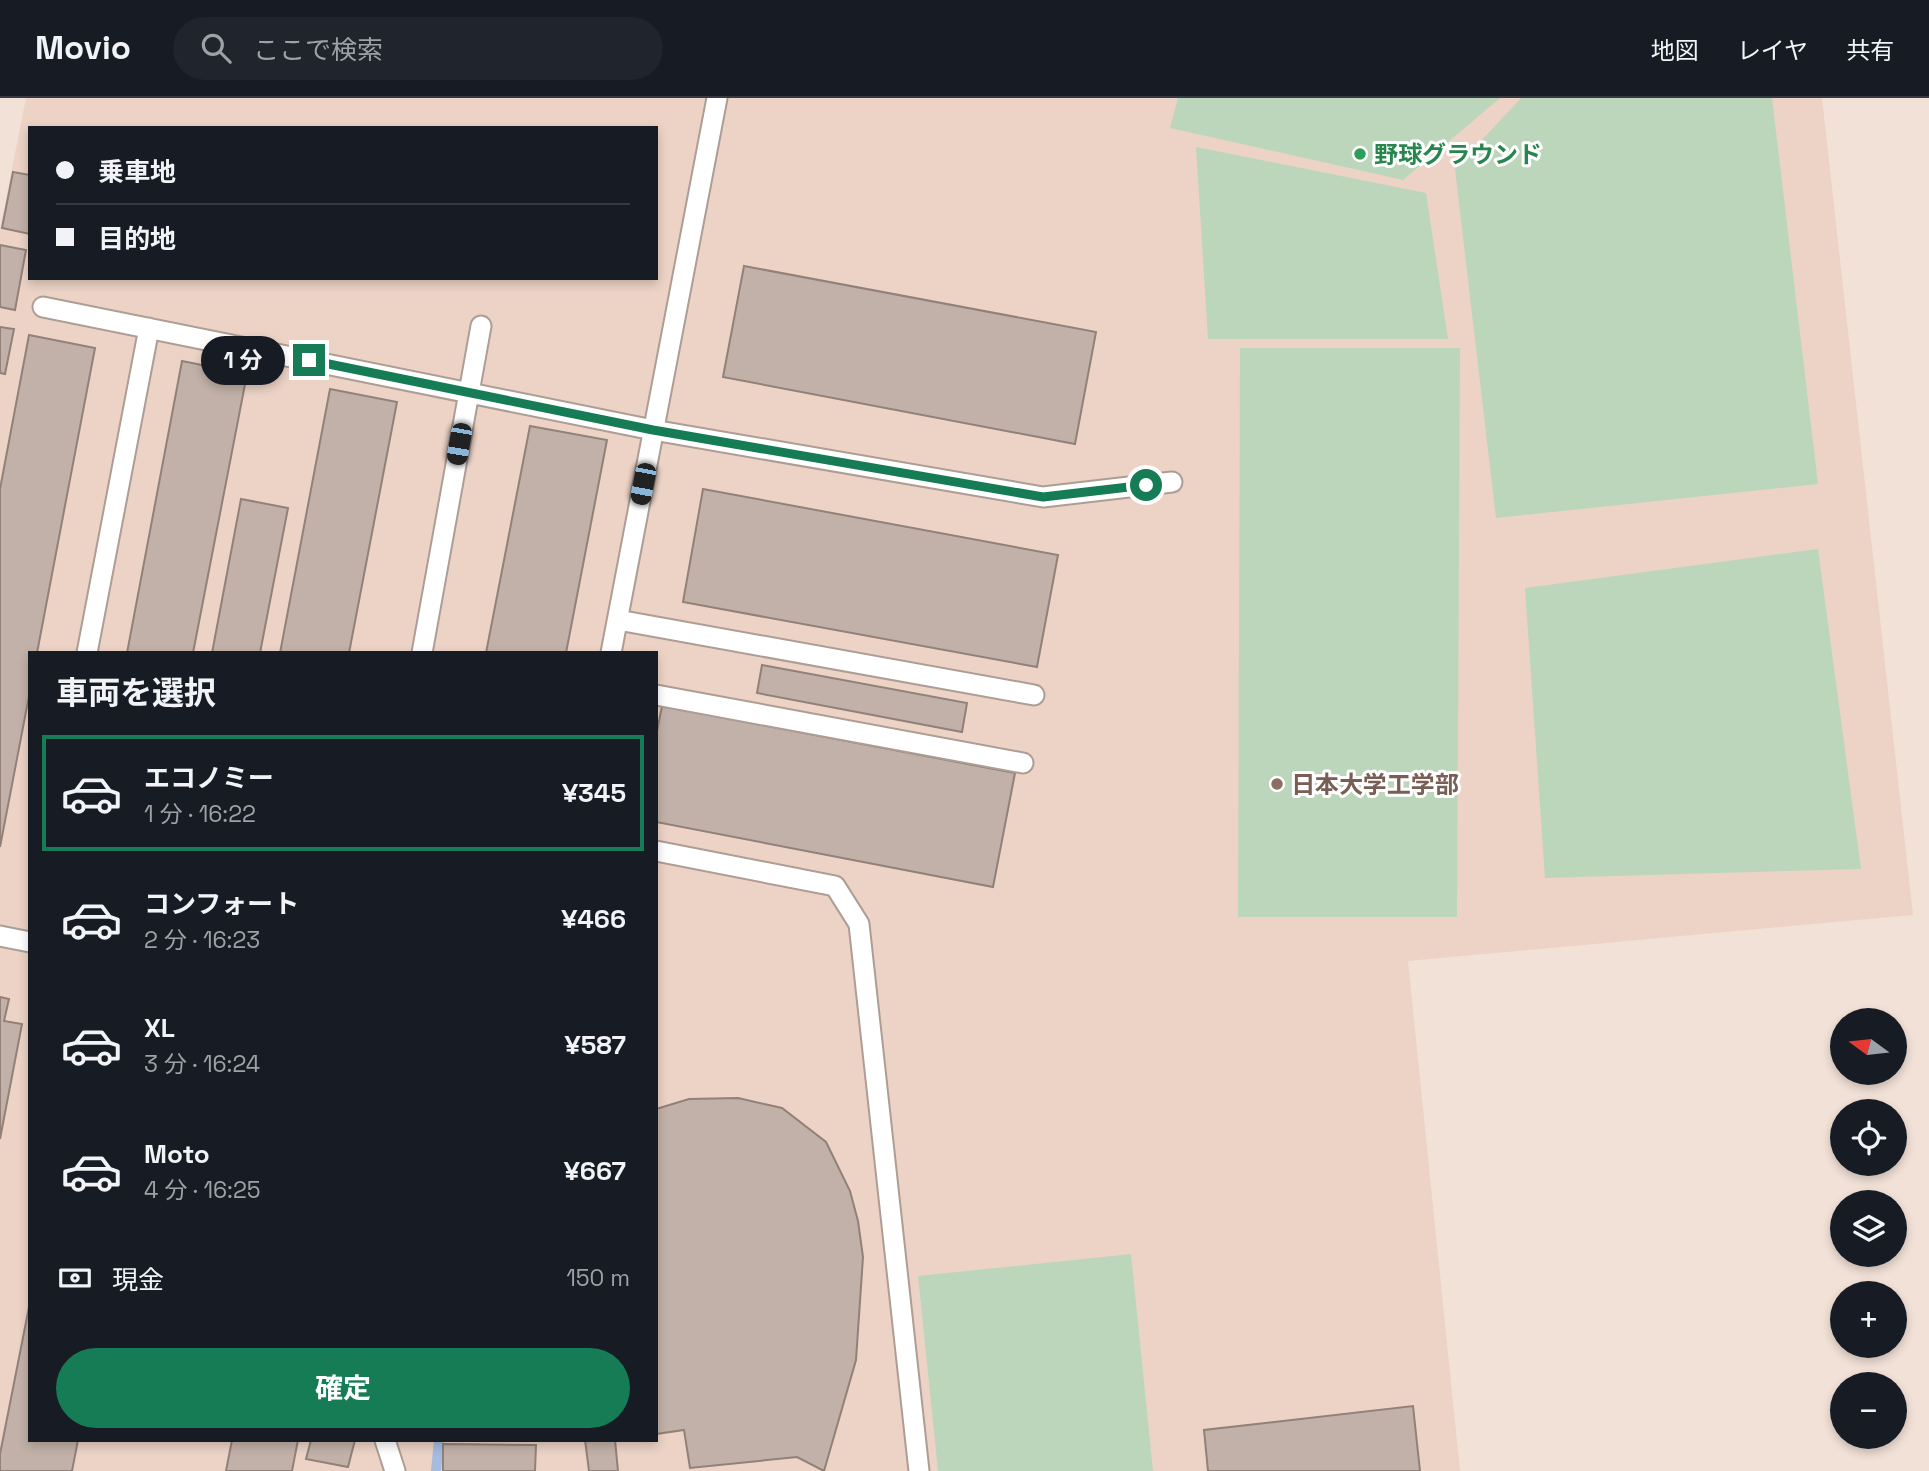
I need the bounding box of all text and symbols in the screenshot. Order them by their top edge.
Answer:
search box [173,17,663,80]
text: Movio [35,27,131,69]
icon: search [197,29,235,67]
text: ここで検索 [253,33,383,67]
text: 地図 [1651,35,1699,66]
text: レイヤ [1737,35,1808,66]
text: 共有 [1846,35,1894,66]
place label: 野球グラウンド [1374,139,1542,170]
marker: 野球グラウンド [1352,146,1368,162]
text: 乗車地 [98,155,176,189]
text: 目的地 [98,222,176,256]
callout: 1 分 [201,336,284,384]
route end [293,344,325,376]
text: 1 分 [223,345,263,375]
car [446,421,473,467]
car [629,461,658,507]
route start [1130,469,1162,501]
text: 車両を選択 [56,673,216,713]
text: エコノミー [144,761,274,795]
icon: car [60,762,123,825]
place label: 日本大学工学部 [1291,769,1459,800]
text: ¥345 [562,776,626,810]
marker: 日本大学工学部 [1269,776,1285,792]
text: 1 分 · 16:22 [144,799,256,829]
text: コンフォート [144,887,299,921]
icon: car [60,888,123,951]
text: ¥466 [561,902,626,936]
text: 2 分 · 16:23 [144,925,260,955]
north arrow [1830,1008,1908,1085]
map controls [1830,1008,1907,1449]
text: XL [144,1011,175,1045]
icon: car [60,1014,123,1077]
text: ¥587 [565,1028,626,1062]
text: 3 分 · 16:24 [144,1049,260,1079]
button: locate [1830,1099,1907,1176]
text: Moto [144,1137,210,1171]
icon: car [60,1140,123,1203]
text: ¥667 [564,1154,626,1188]
text: 4 分 · 16:25 [144,1175,261,1205]
button: layers [1830,1190,1907,1267]
icon: cash [56,1259,94,1297]
text: 現金 [112,1263,164,1297]
text: 150 m [566,1263,630,1293]
button: + [1830,1281,1907,1358]
button: 確定 [56,1348,630,1428]
button: − [1830,1372,1907,1449]

